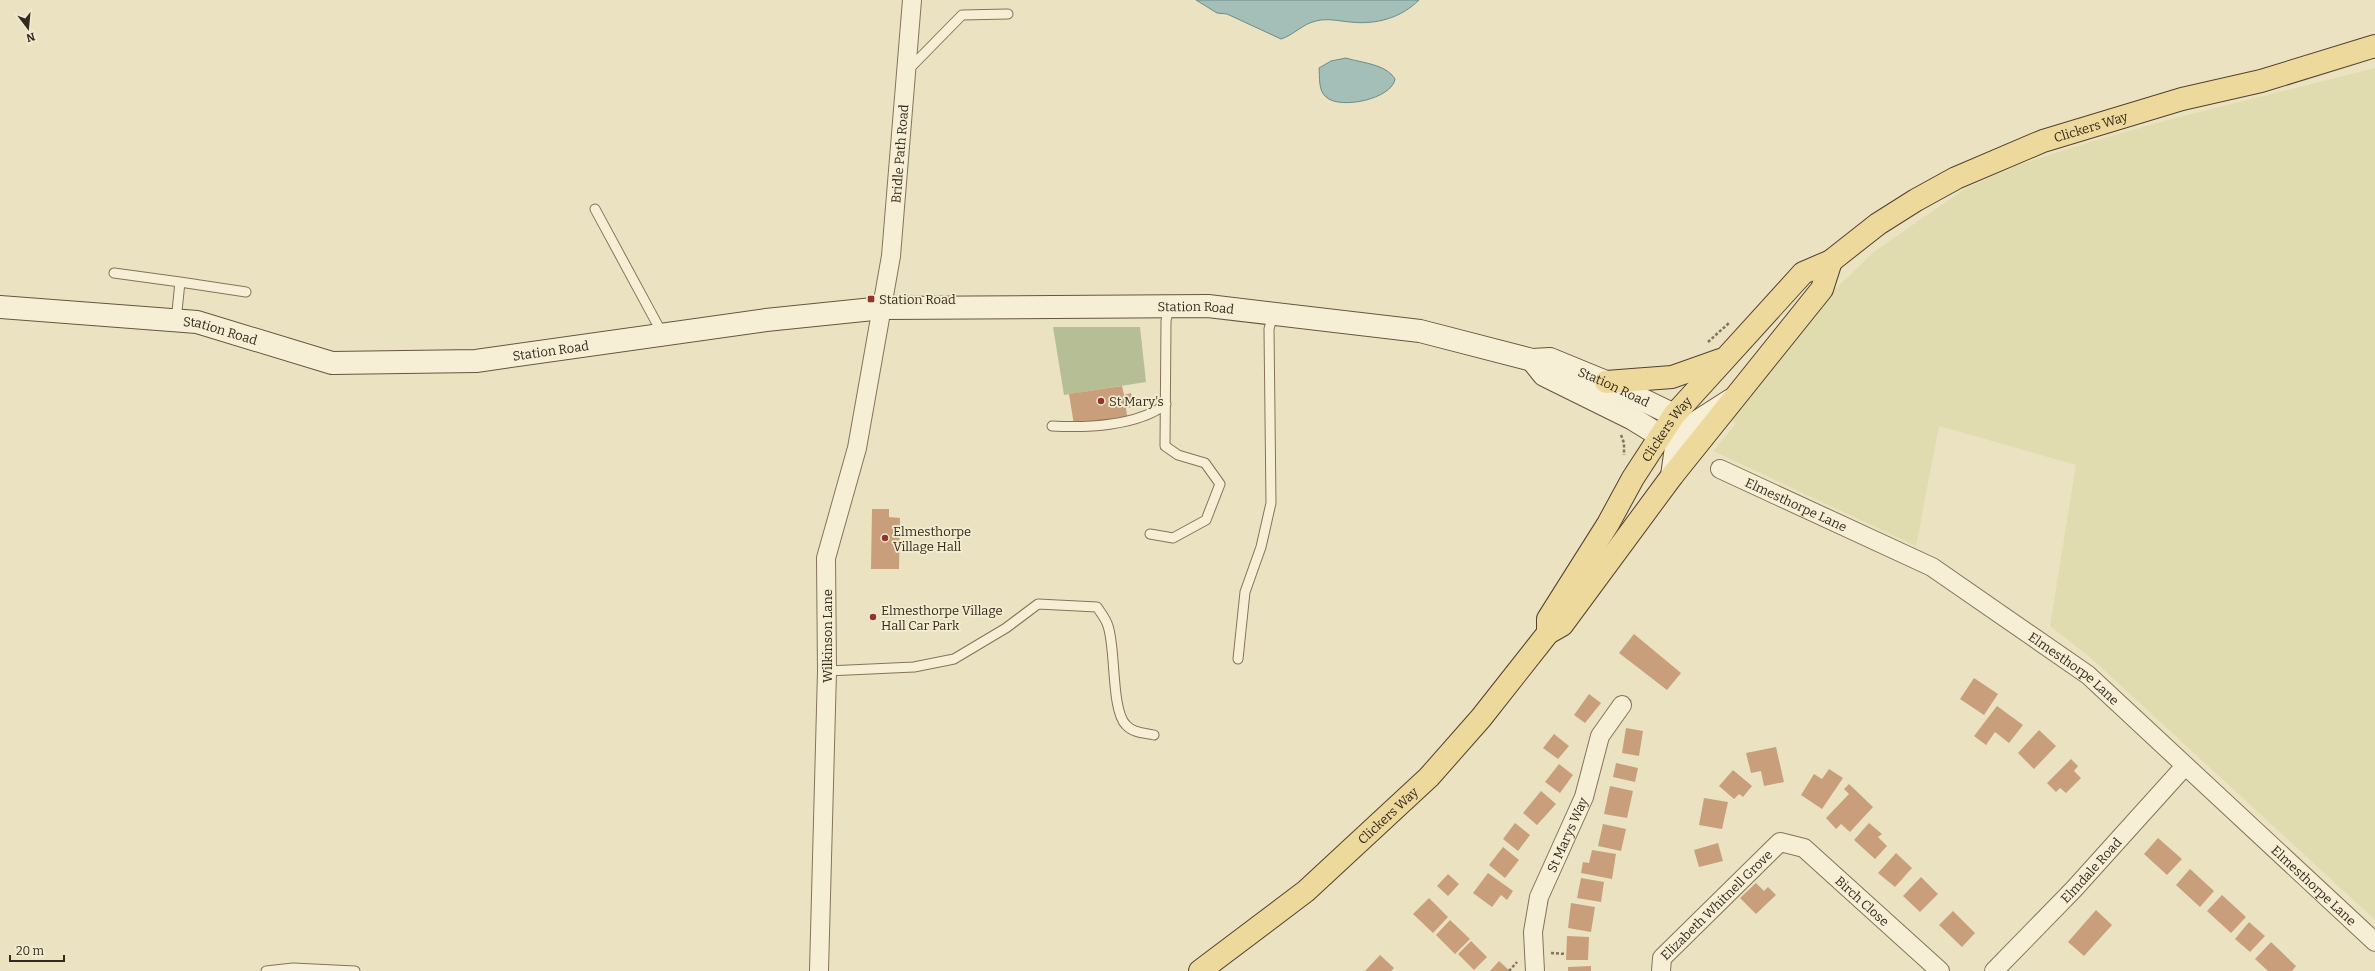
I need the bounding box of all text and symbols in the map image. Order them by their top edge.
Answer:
north arrow [8,8,48,48]
text: N [24,30,36,45]
street label: Bridle Path Road [888,103,911,204]
street label: Clickers Way [2052,109,2130,145]
place label: Station Road [879,292,956,307]
marker: Station Road [866,294,876,304]
street label: Station Road [1157,299,1235,317]
street label: Station Road [182,314,259,348]
street label: Station Road [512,338,590,364]
street label: Station Road [1576,364,1652,410]
place label: St Mary's [1109,394,1164,409]
street label: Clickers Way [1639,394,1695,465]
marker: St Mary's [1096,396,1106,406]
street label: Elmesthorpe Lane [1743,475,1849,535]
place label: Elmesthorpe Village Hall [893,524,971,554]
marker: Elmesthorpe Village Hall [880,533,890,543]
street label: Wilkinson Lane [820,589,835,683]
place label: Elmesthorpe Village Hall Car Park [881,603,1003,633]
marker: Elmesthorpe Village Hall Car Park [868,612,878,622]
street label: Elmesthorpe Lane [2026,629,2122,708]
street label: Clickers Way [1355,784,1421,847]
street label: St Marys Way [1544,795,1591,875]
street label: Elmdale Road [2058,834,2125,906]
street label: Elmesthorpe Lane [2268,843,2359,929]
street label: Elizabeth Whitnell Grove [1658,847,1775,963]
street label: Birch Close [1832,873,1892,929]
scale bar [10,937,64,963]
text: 20 m [16,944,45,958]

